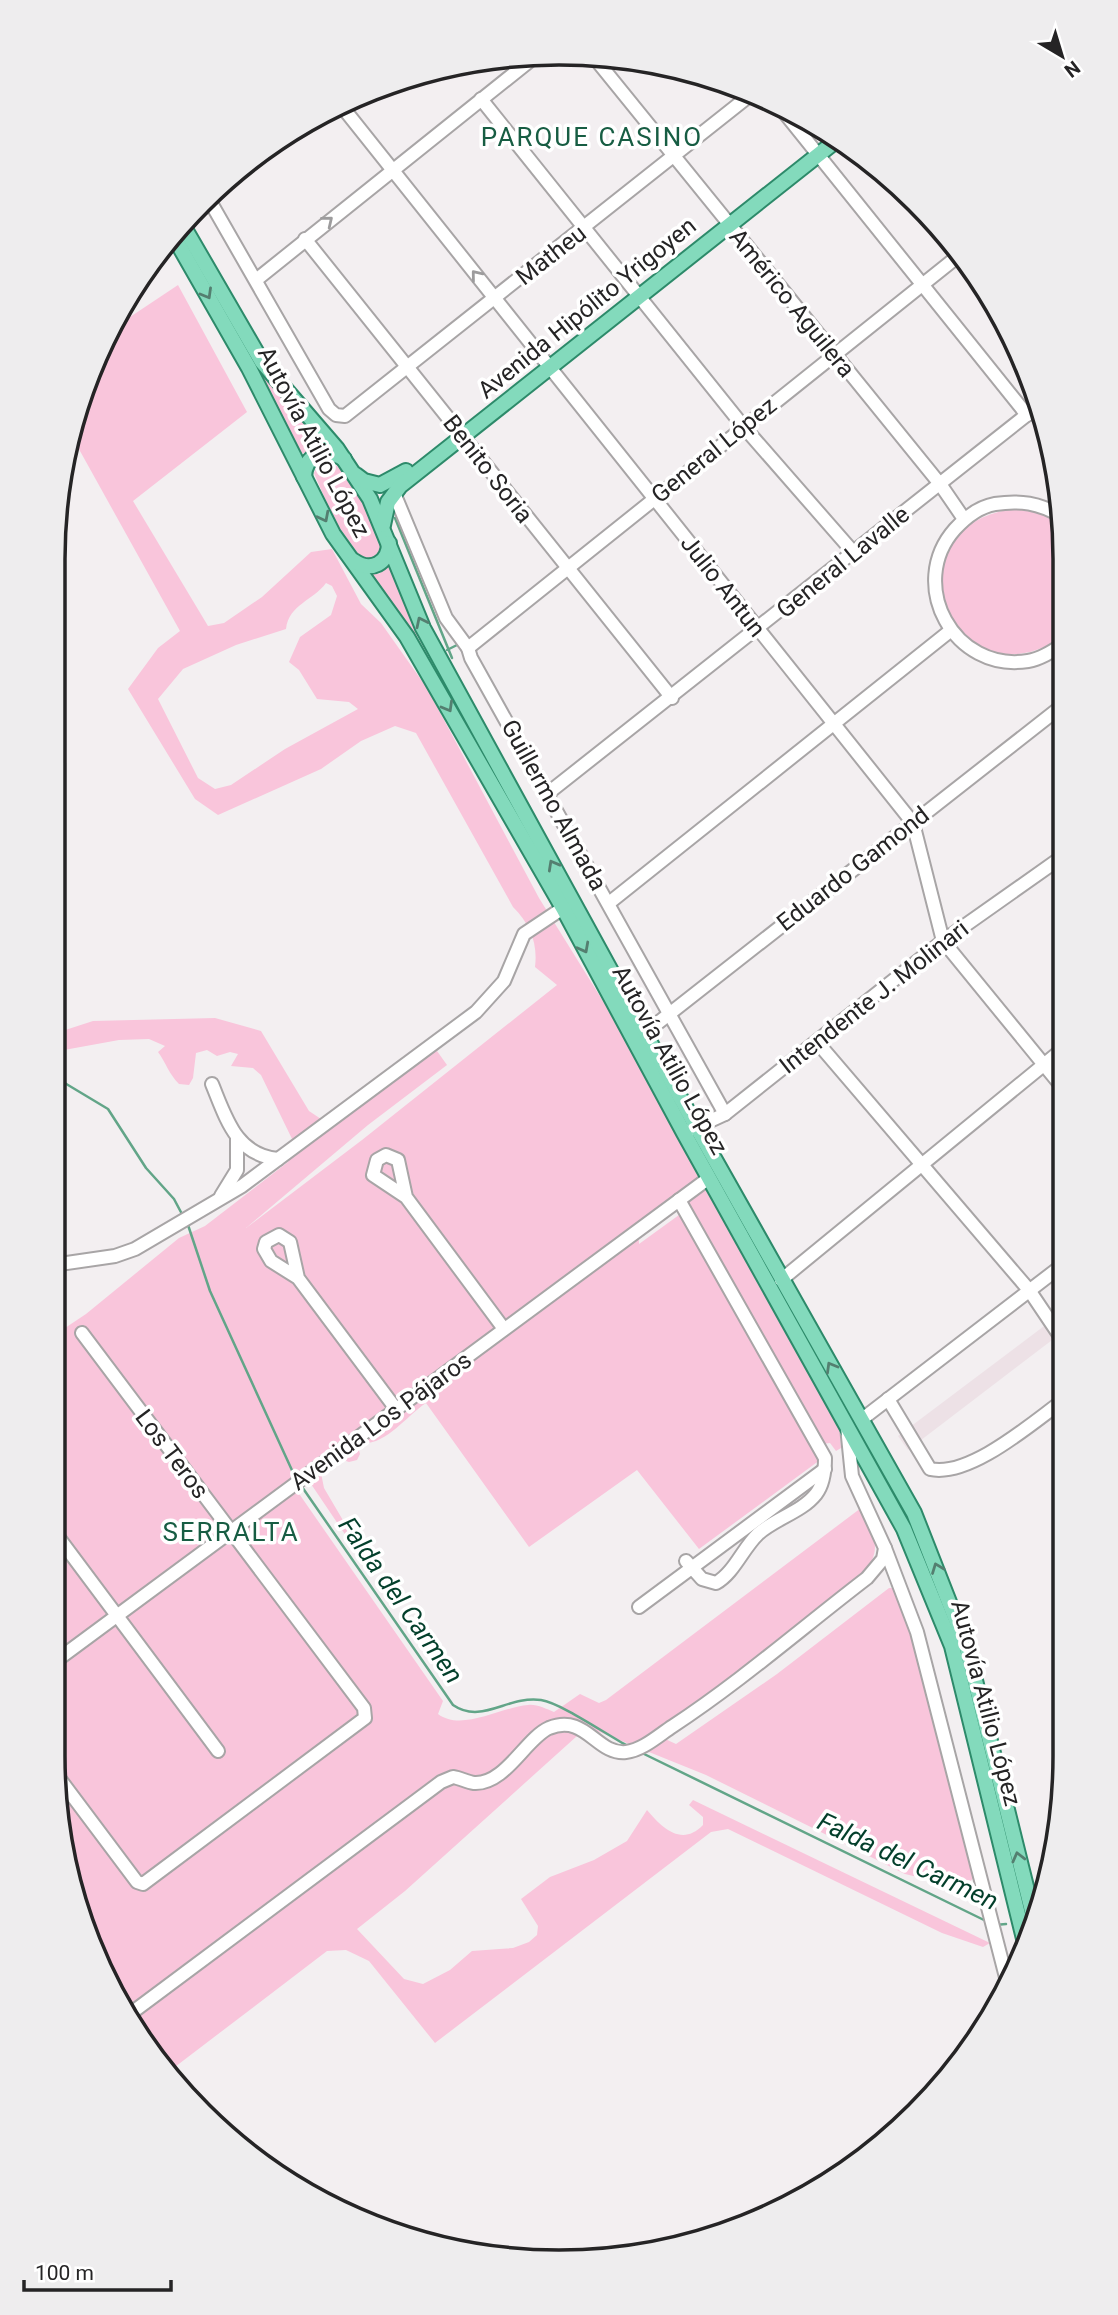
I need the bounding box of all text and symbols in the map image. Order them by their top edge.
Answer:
north arrow [1027,21,1097,91]
text: N [1060,56,1085,82]
district label: PARQUE CASINO [481,122,703,152]
street label: Avenida Hipólito Yrigoyen [472,212,702,404]
one-way arrow [320,216,332,229]
street label: Matheu [510,219,592,291]
street label: Américo Aguilera [724,223,860,383]
one-way arrow [472,271,484,284]
one-way arrow [199,286,212,299]
street label: Autovía Atilio López [252,342,376,542]
street label: General López [646,391,782,509]
street label: Benito Soria [437,410,539,528]
street label: General Lavalle [771,500,915,624]
one-way arrow [316,510,330,522]
street label: Julio Antun [675,530,771,642]
one-way arrow [415,617,429,629]
one-way arrow [440,700,453,713]
street label: Guillermo Almada [495,715,613,895]
street label: Eduardo Gamond [771,801,935,937]
one-way arrow [548,860,561,873]
street label: Intendente J. Molinari [774,915,974,1079]
one-way arrow [575,941,589,953]
street label: Autovía Atilio López [606,961,734,1159]
street label: Avenida Los Pájaros [285,1346,477,1496]
one-way arrow [826,1362,839,1374]
street label: Los Teros [129,1404,215,1504]
water label: Falda del Carmen [333,1511,469,1689]
district label: SERRALTA [162,1517,300,1547]
one-way arrow [931,1563,945,1575]
street label: Autovía Atilio López [945,1597,1027,1809]
water label: Falda del Carmen [813,1806,1003,1916]
one-way arrow [1012,1851,1027,1863]
scale bar [24,2248,172,2292]
text: 100 m [35,2261,94,2285]

